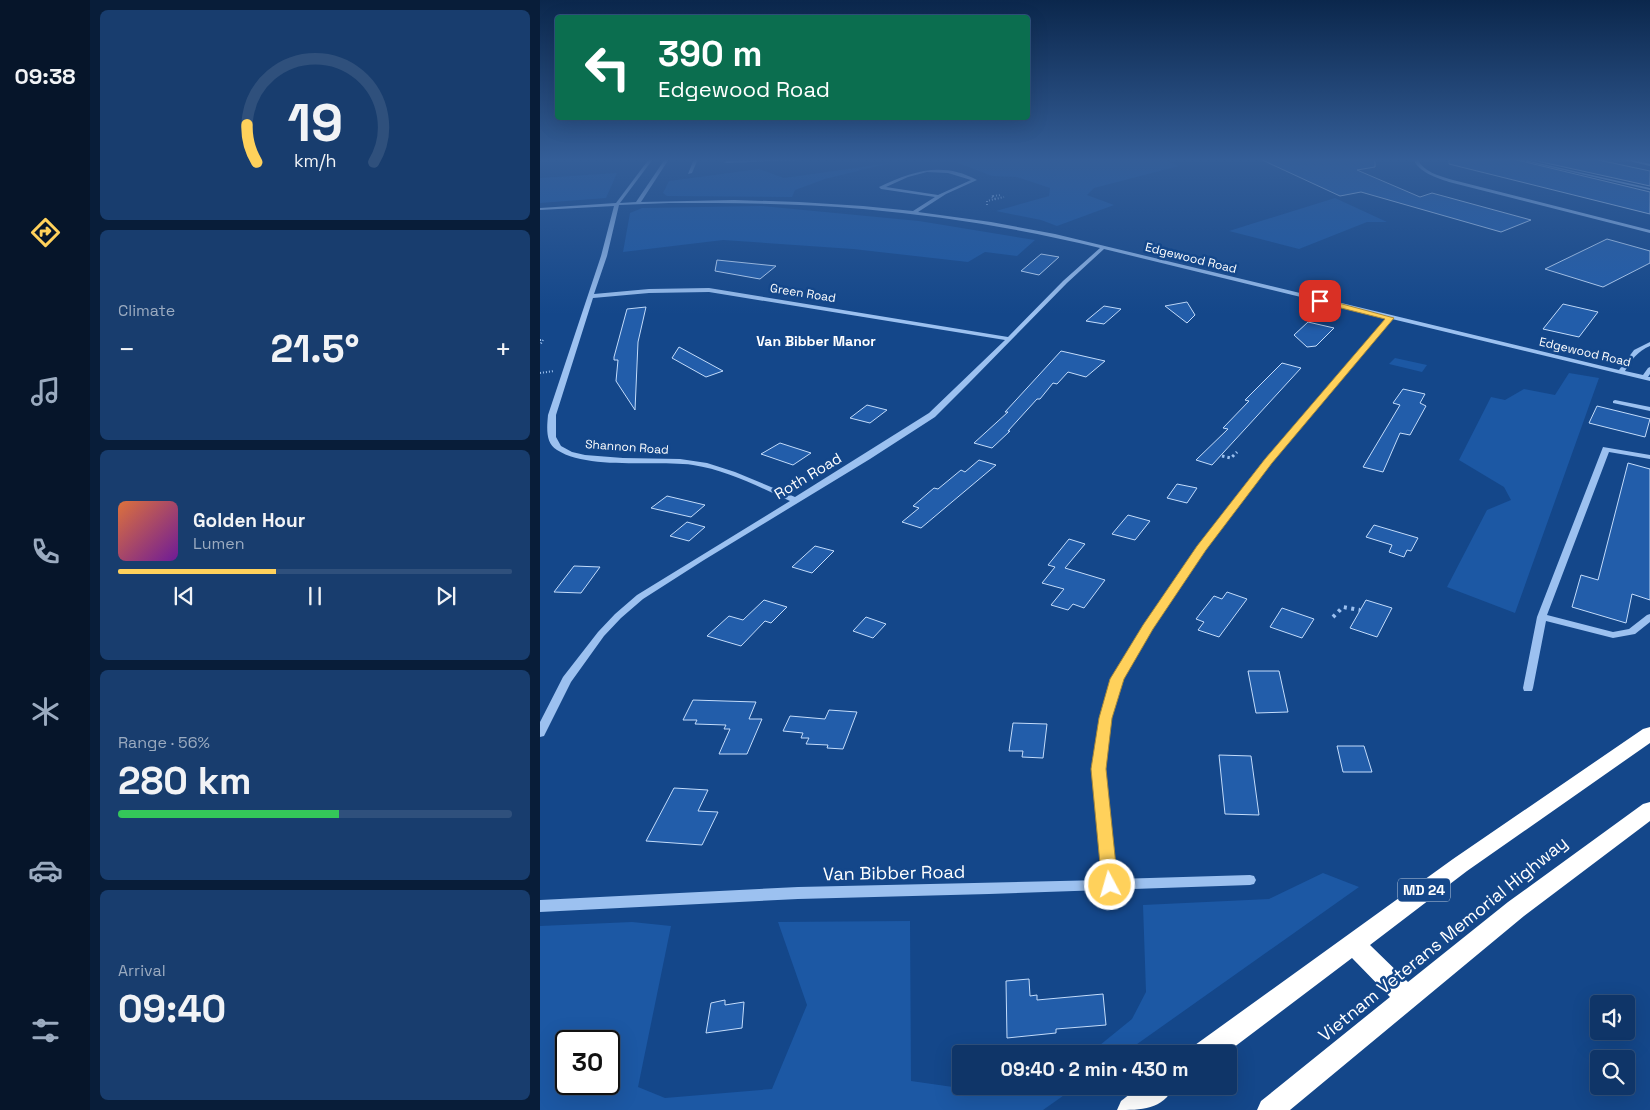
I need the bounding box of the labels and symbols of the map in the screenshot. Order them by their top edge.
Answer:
street label: Edgewood Road [1144,239,1238,277]
street label: Green Road [769,280,837,306]
pin [1299,280,1341,322]
district label: Van Bibber Manor [756,332,876,350]
street label: Edgewood Road [1538,334,1632,370]
street label: Shannon Road [585,436,669,458]
street label: Roth Road [771,448,845,503]
street label: Vietnam Veterans Memorial Highway [1313,831,1572,1046]
position arrow [1083,858,1135,910]
street label: Van Bibber Road [823,860,965,885]
road number: MD 24 [1398,878,1450,902]
speed limit sign: 30 [555,1030,620,1095]

